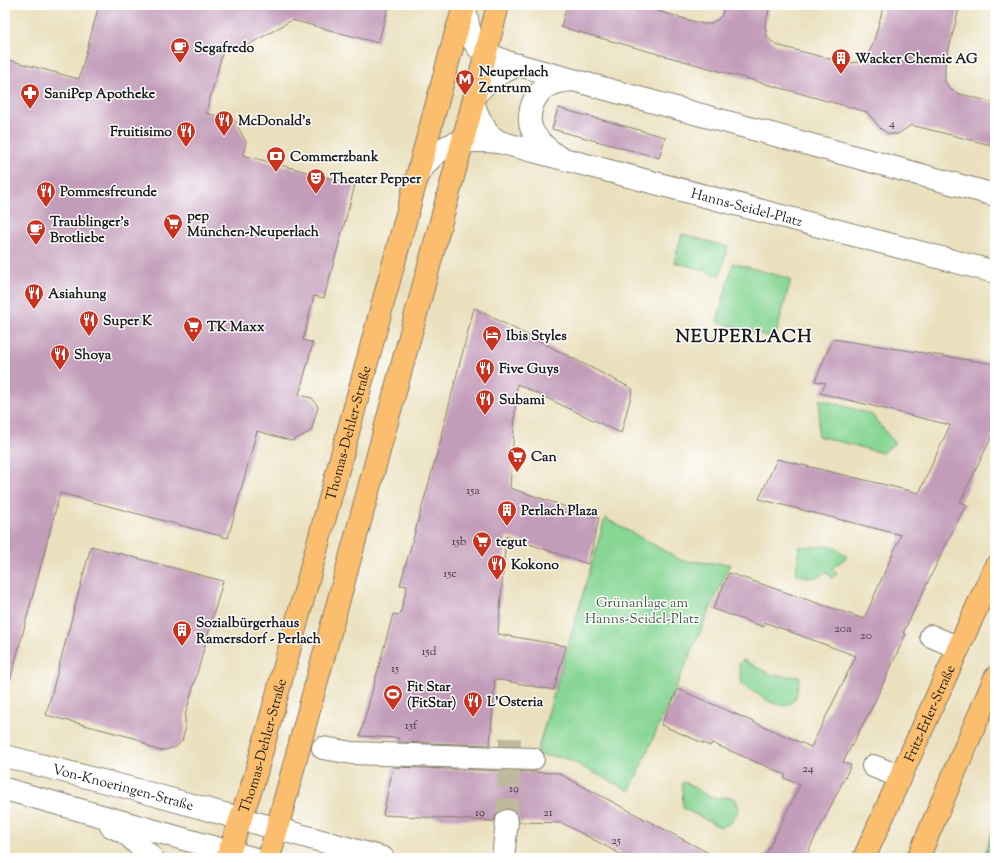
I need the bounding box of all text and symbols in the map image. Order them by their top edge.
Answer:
cafe icon: Segafredo [169,36,191,64]
place label: Segafredo [194,39,255,59]
building icon: Wacker Chemie AG [830,47,852,75]
place label: Wacker Chemie AG [855,50,978,70]
place label: Neuperlach Zentrum [479,63,549,99]
metro station icon: Neuperlach Zentrum [454,68,476,96]
pharmacy icon: SaniPep Apotheke [19,82,41,110]
place label: SaniPep Apotheke [44,85,156,105]
restaurant icon: McDonald's [213,109,235,137]
place label: McDonald's [238,112,311,132]
house number: 4 [889,115,895,133]
restaurant icon: Fruitisimo [175,120,197,148]
place label: Fruitisimo [110,123,172,143]
bank icon: Commerzbank [265,145,287,173]
place label: Commerzbank [290,148,379,168]
theatre icon: Theater Pepper [305,167,327,195]
place label: Theater Pepper [330,170,422,190]
restaurant icon: Pommesfreunde [35,180,57,208]
place label: Pommesfreunde [60,183,158,203]
street label: Hanns-Seidel-Platz [689,185,804,233]
place label: pep München-Neuperlach [187,207,320,243]
supermarket icon: pep München-Neuperlach [162,212,184,240]
place label: Traublinger's Brotliebe [50,213,129,249]
cafe icon: Traublinger's Brotliebe [25,218,47,246]
restaurant icon: Asiahung [23,282,45,310]
place label: Asiahung [48,285,107,305]
restaurant icon: Super K [78,309,100,337]
place label: Super K [103,312,153,332]
supermarket icon: TK Maxx [182,315,204,343]
place label: TK Maxx [207,318,265,338]
hotel icon: Ibis Styles [481,324,503,352]
district label: NEUPERLACH [675,325,813,351]
place label: Ibis Styles [506,327,567,347]
restaurant icon: Shoya [49,343,71,371]
place label: Shoya [74,346,112,366]
restaurant icon: Five Guys [474,357,496,385]
place label: Five Guys [499,360,559,380]
street label: Thomas-Dehler-Straße [322,364,377,503]
restaurant icon: Subami [474,388,496,416]
place label: Subami [499,391,545,411]
supermarket icon: Can [506,445,528,473]
place label: Can [531,448,558,468]
house number: 15a [466,482,480,500]
building icon: Perlach Plaza [496,499,518,527]
place label: Perlach Plaza [521,502,598,522]
supermarket icon: tegut [471,530,493,558]
house number: 15b [452,533,467,551]
place label: tegut [496,533,527,553]
restaurant icon: Kokono [486,553,508,581]
place label: Kokono [511,556,559,576]
house number: 15c [443,565,457,583]
park label: Grünanlage am Hanns-Seidel-Platz [585,594,699,630]
place label: Sozialbürgerhaus Ramersdorf - Perlach [196,614,322,650]
building icon: Sozialbürgerhaus Ramersdorf - Perlach [171,619,193,647]
house number: 20a [834,620,852,638]
house number: 20 [860,627,872,645]
house number: 15d [422,643,437,661]
house number: 15 [391,660,399,678]
street label: Fritz-Erler-Straße [901,662,962,766]
street label: Thomas-Dehler-Straße [235,677,293,816]
place label: Fit Star (FitStar) [407,678,456,714]
sports icon: Fit Star (FitStar) [382,683,404,711]
restaurant icon: L'Osteria [462,690,484,718]
place label: L'Osteria [487,693,544,713]
house number: 15f [405,717,418,735]
house number: 24 [802,760,814,778]
street label: Von-Knoeringen-Straße [50,761,195,817]
house number: 19 [509,780,519,798]
house number: 19 [475,804,485,822]
house number: 21 [543,804,553,822]
house number: 25 [611,832,621,850]

